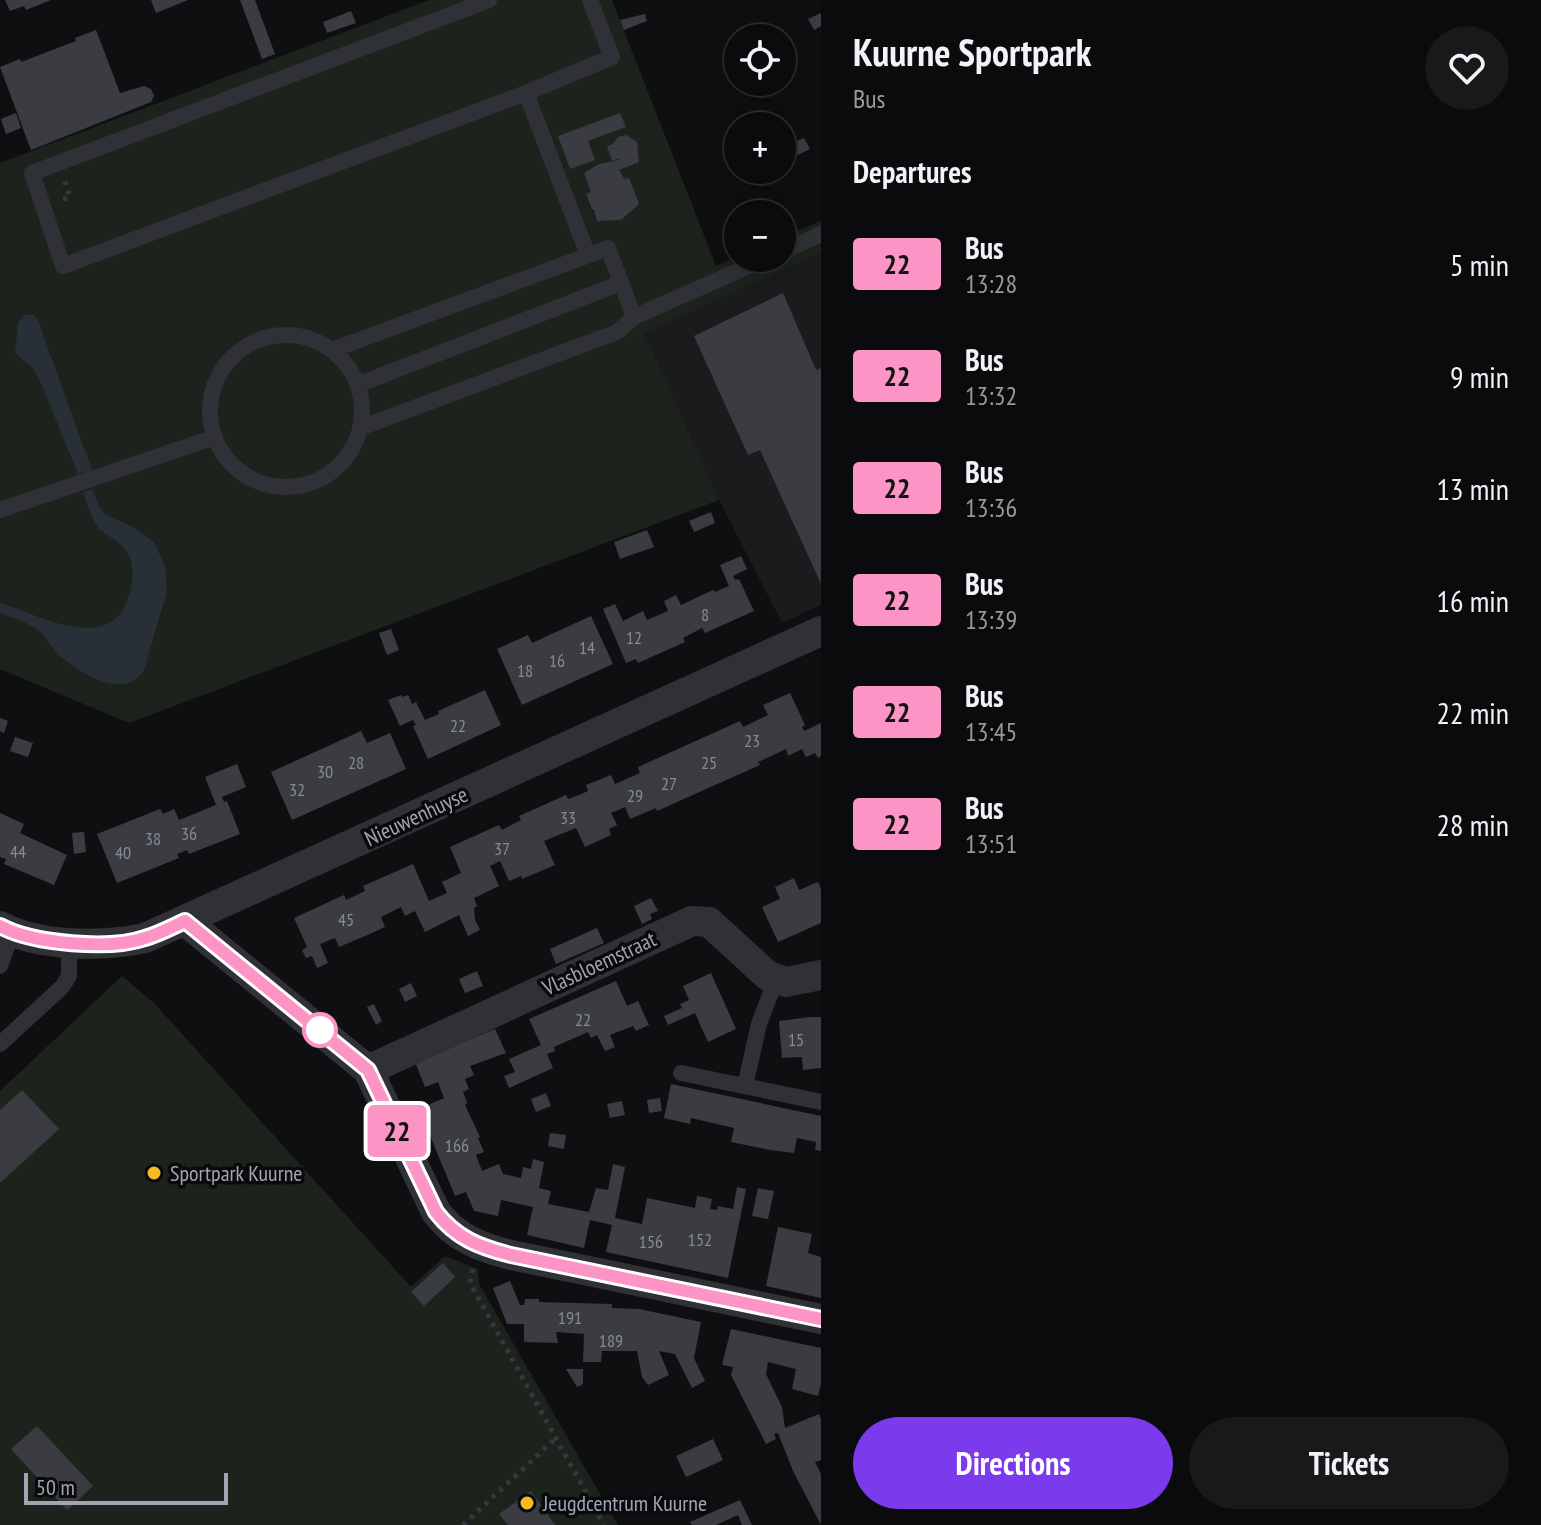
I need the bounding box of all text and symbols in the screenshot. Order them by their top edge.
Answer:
map controls [724,24,796,272]
button: locate [724,24,796,96]
button: heart [1425,26,1509,110]
text: Kuurne Sportpark [853,27,1092,76]
text: Bus [853,82,885,115]
button: + [724,112,796,184]
text: Departures [853,152,971,191]
button: − [724,200,796,272]
text: Bus [965,228,1004,267]
text: 22 [884,245,910,282]
text: 5 min [1450,245,1509,284]
text: 13:28 [965,267,1017,300]
text: Bus [965,340,1004,379]
text: 22 [884,357,910,394]
text: 9 min [1450,357,1509,396]
text: 13:32 [965,379,1017,412]
text: Bus [965,452,1004,491]
text: 22 [884,469,910,506]
text: 13 min [1436,469,1509,508]
text: 13:36 [965,491,1017,524]
text: Bus [965,564,1004,603]
text: 22 [884,581,910,618]
text: 16 min [1436,581,1509,620]
house number: 8 [701,603,709,626]
text: 13:39 [965,603,1017,636]
house number: 12 [626,626,642,649]
house number: 14 [579,636,595,659]
house number: 16 [549,649,565,672]
house number: 18 [517,659,533,682]
text: Bus [965,676,1004,715]
text: 22 [884,693,910,730]
text: 22 min [1436,693,1509,732]
house number: 22 [450,714,466,737]
text: 13:45 [965,715,1017,748]
house number: 23 [744,729,760,752]
house number: 28 [348,751,364,774]
house number: 25 [701,751,717,774]
house number: 30 [317,760,333,783]
house number: 27 [661,772,677,795]
house number: 32 [289,778,305,801]
street label: Nieuwenhuyse [360,780,472,852]
house number: 29 [627,784,643,807]
text: Bus [965,788,1004,827]
text: 22 [884,805,910,842]
text: 28 min [1436,805,1509,844]
house number: 33 [560,806,576,829]
house number: 36 [181,822,197,845]
house number: 38 [145,827,161,850]
text: 13:51 [965,827,1017,860]
house number: 37 [494,837,510,860]
house number: 44 [10,840,26,863]
house number: 40 [115,841,131,864]
house number: 45 [338,908,354,931]
street label: Vlasbloemstraat [537,924,660,1002]
house number: 22 [575,1008,591,1031]
unlabelled marker [303,1013,337,1047]
house number: 15 [788,1028,804,1051]
line badge: 22 [361,1105,433,1157]
text: 22 [384,1112,410,1149]
house number: 166 [445,1134,469,1157]
place label: Sportpark Kuurne [170,1159,302,1187]
marker: Sportpark Kuurne [145,1164,163,1182]
house number: 152 [688,1228,712,1251]
house number: 156 [639,1230,663,1253]
house number: 191 [558,1306,582,1329]
house number: 189 [599,1329,623,1352]
button: Directions [853,1417,1173,1509]
button: Tickets [1189,1417,1509,1509]
scale bar [24,1469,228,1505]
text: 50 m [36,1473,75,1501]
place label: Jeugdcentrum Kuurne [542,1489,707,1517]
marker: Jeugdcentrum Kuurne [518,1494,536,1512]

